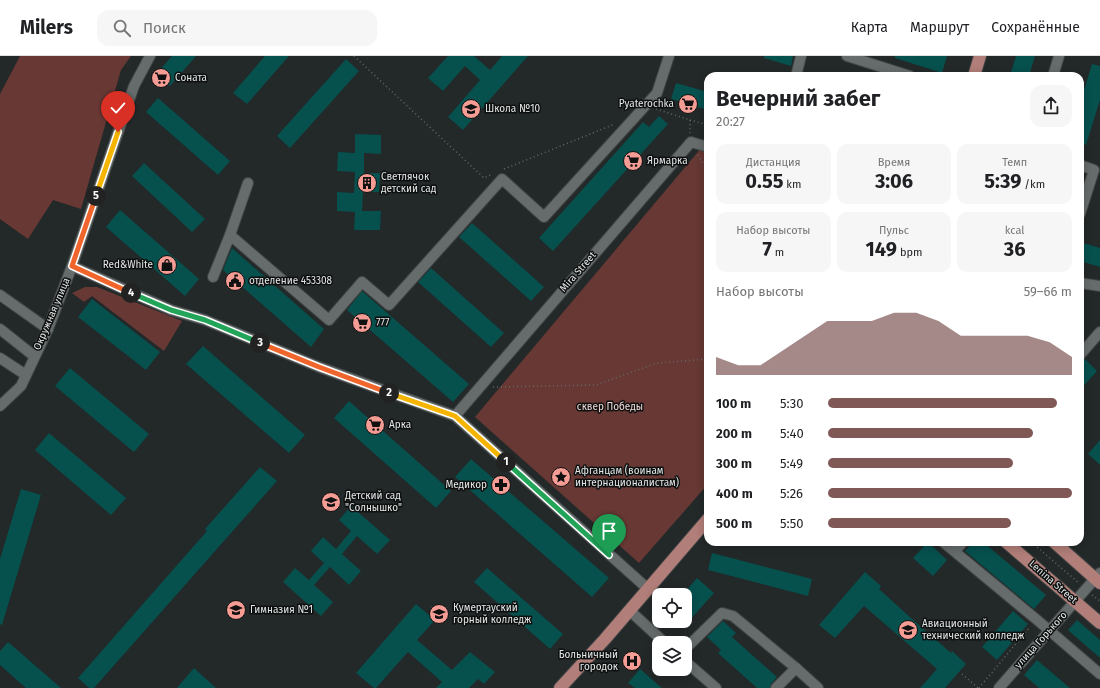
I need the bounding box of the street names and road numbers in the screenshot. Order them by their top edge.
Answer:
street label: Mira Street [557,249,599,295]
street label: Окружная улица [31,276,73,352]
street label: Lenina Street [1026,558,1080,606]
street label: улица Горького [1012,609,1070,671]

